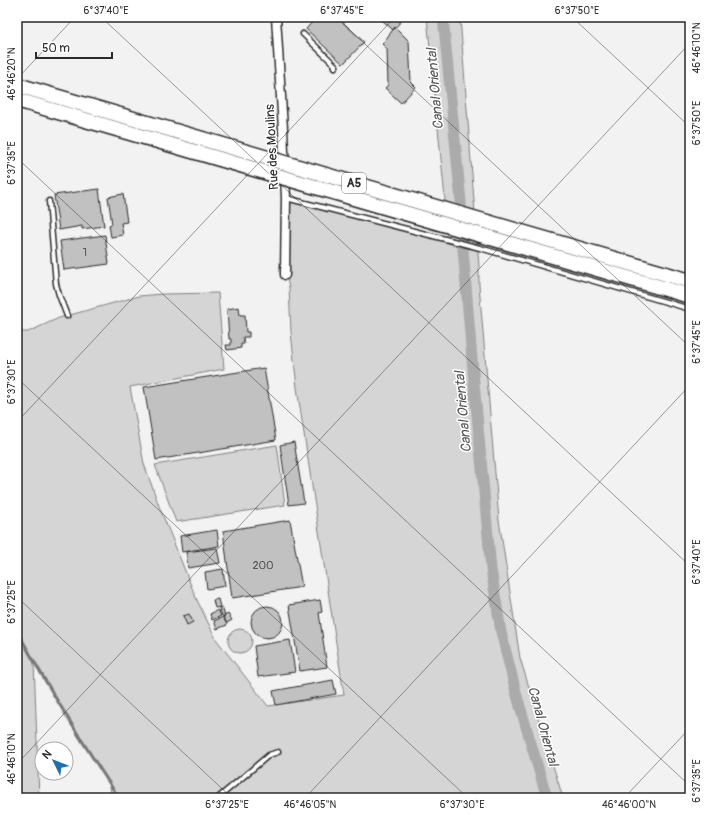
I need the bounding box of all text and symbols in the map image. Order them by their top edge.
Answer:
text: 6°37'40"E [84,5,128,17]
text: 6°37'45"E [320,5,364,17]
text: 6°37'50"E [555,5,599,17]
text: 46°46'10"N [691,22,703,74]
scale bar [36,34,112,60]
text: 50 m [42,41,70,56]
water label: Canal Oriental [423,46,447,130]
text: 46°46'20"N [6,47,18,100]
text: 6°37'50"E [691,101,703,145]
street label: Rue des Moulins [262,104,282,190]
text: 6°37'35"E [6,141,18,185]
road number: A5 [342,173,366,193]
house number: 1 [83,246,87,259]
text: 6°37'45"E [691,320,703,364]
text: 6°37'30"E [6,360,18,404]
water label: Canal Oriental [451,369,475,453]
text: 6°37'40"E [691,540,703,584]
house number: 200 [252,559,274,572]
text: 6°37'25"E [6,580,18,624]
water label: Canal Oriental [524,684,562,769]
text: 46°46'10"N [6,733,18,785]
north arrow [34,741,74,781]
text: N [40,747,55,762]
text: 6°37'35"E [691,759,703,803]
text: 6°37'25"E [205,799,249,811]
text: 46°46'05"N [284,799,337,811]
text: 6°37'30"E [440,799,484,811]
text: 46°46'00"N [602,799,656,811]

